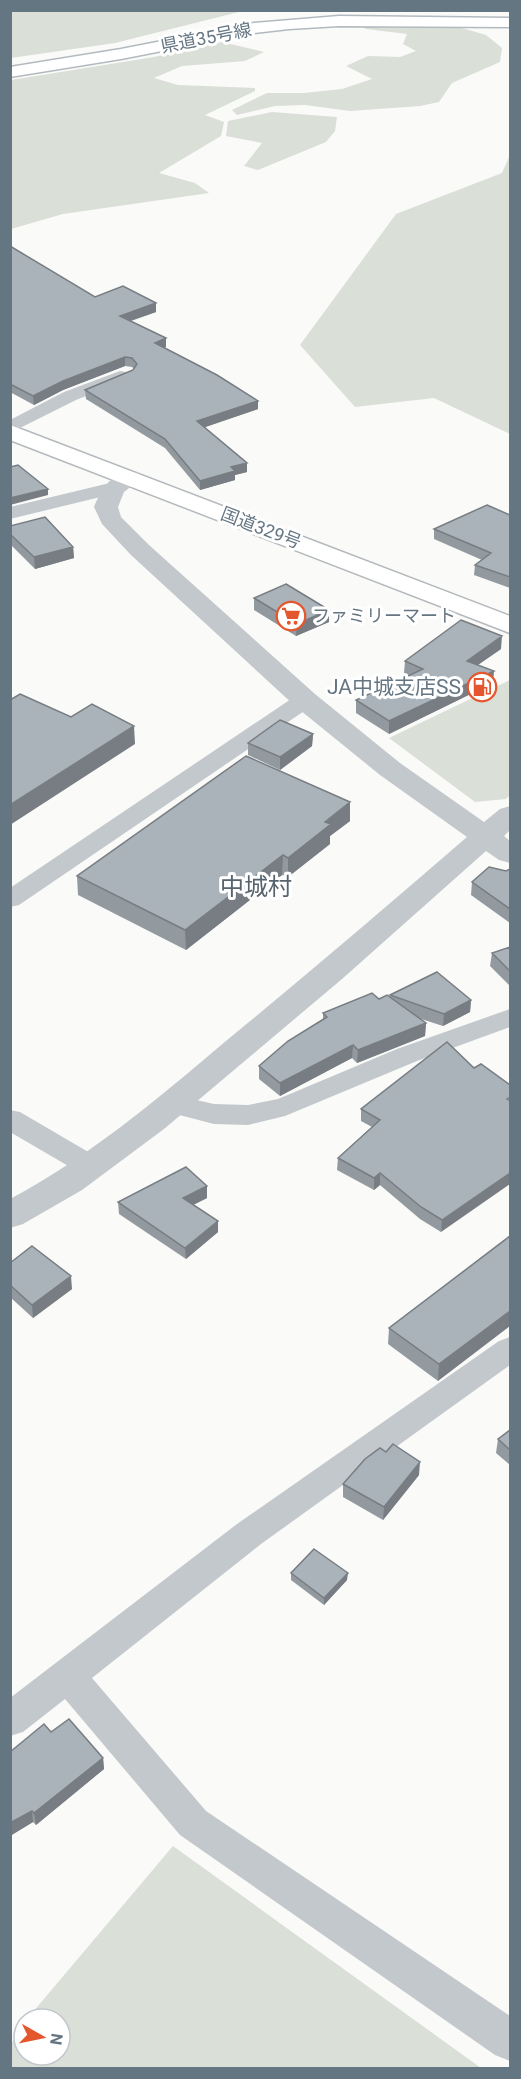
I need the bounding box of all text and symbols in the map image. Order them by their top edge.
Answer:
street label: 県道35号線 [159,18,253,57]
street label: 国道329号 [218,503,304,552]
supermarket icon: ファミリーマート [275,600,307,632]
place label: ファミリーマート [312,605,456,626]
fuel station icon: JA中城支店SS [466,671,498,703]
place label: JA中城支店SS [327,675,461,699]
district label: 中城村 [220,873,292,901]
north arrow [12,2007,72,2067]
text: N [46,2032,67,2046]

